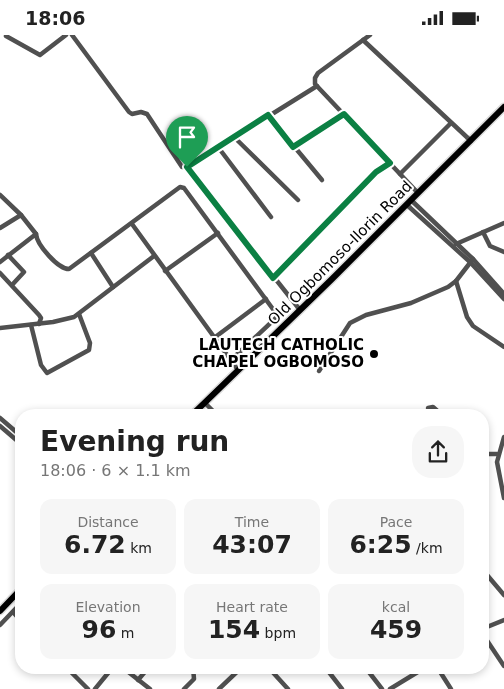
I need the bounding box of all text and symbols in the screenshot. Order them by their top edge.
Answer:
text: 18:06 [25,7,85,29]
pin [166,116,208,167]
icon: arrive [173,123,201,151]
street label: Old Ogbomoso-Ilorin Road [264,177,416,329]
place label: LAUTECH CATHOLIC CHAPEL OGBOMOSO [192,336,364,371]
marker: LAUTECH CATHOLIC CHAPEL OGBOMOSO [368,348,380,360]
text: Evening run [40,425,229,458]
button: share [412,426,464,478]
text: 18:06 · 6 × 1.1 km [40,461,191,480]
text: Distance [77,514,139,530]
text: Time [235,514,269,530]
text: Pace [380,514,412,530]
text: 6.72 [64,530,126,559]
text: 43:07 [212,530,292,559]
text: 6:25 [349,530,412,559]
text: km [126,540,152,556]
text: /km [412,540,443,556]
text: Elevation [75,599,141,615]
text: Heart rate [216,599,288,615]
text: kcal [382,599,410,615]
text: 96 [82,615,116,644]
text: 154 [208,615,260,644]
text: 459 [370,615,422,644]
text: m [116,625,134,641]
text: bpm [260,625,296,641]

